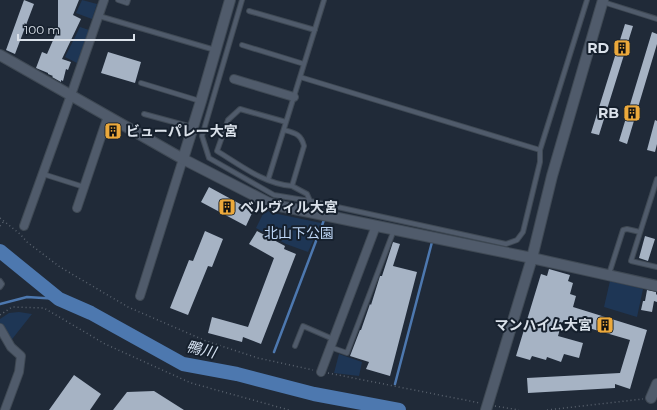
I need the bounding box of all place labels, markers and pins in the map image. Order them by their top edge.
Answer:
building icon: RD [612,38,632,58]
place label: RD [587,39,609,57]
building icon: RB [622,103,642,123]
place label: RB [598,104,619,122]
building icon: ビューパレー大宮 [103,121,123,141]
place label: ビューパレー大宮 [126,122,238,140]
building icon: ベルヴィル大宮 [217,197,237,217]
place label: ベルヴィル大宮 [240,198,338,216]
building icon: マンハイム大宮 [595,315,615,335]
place label: マンハイム大宮 [495,316,592,334]

